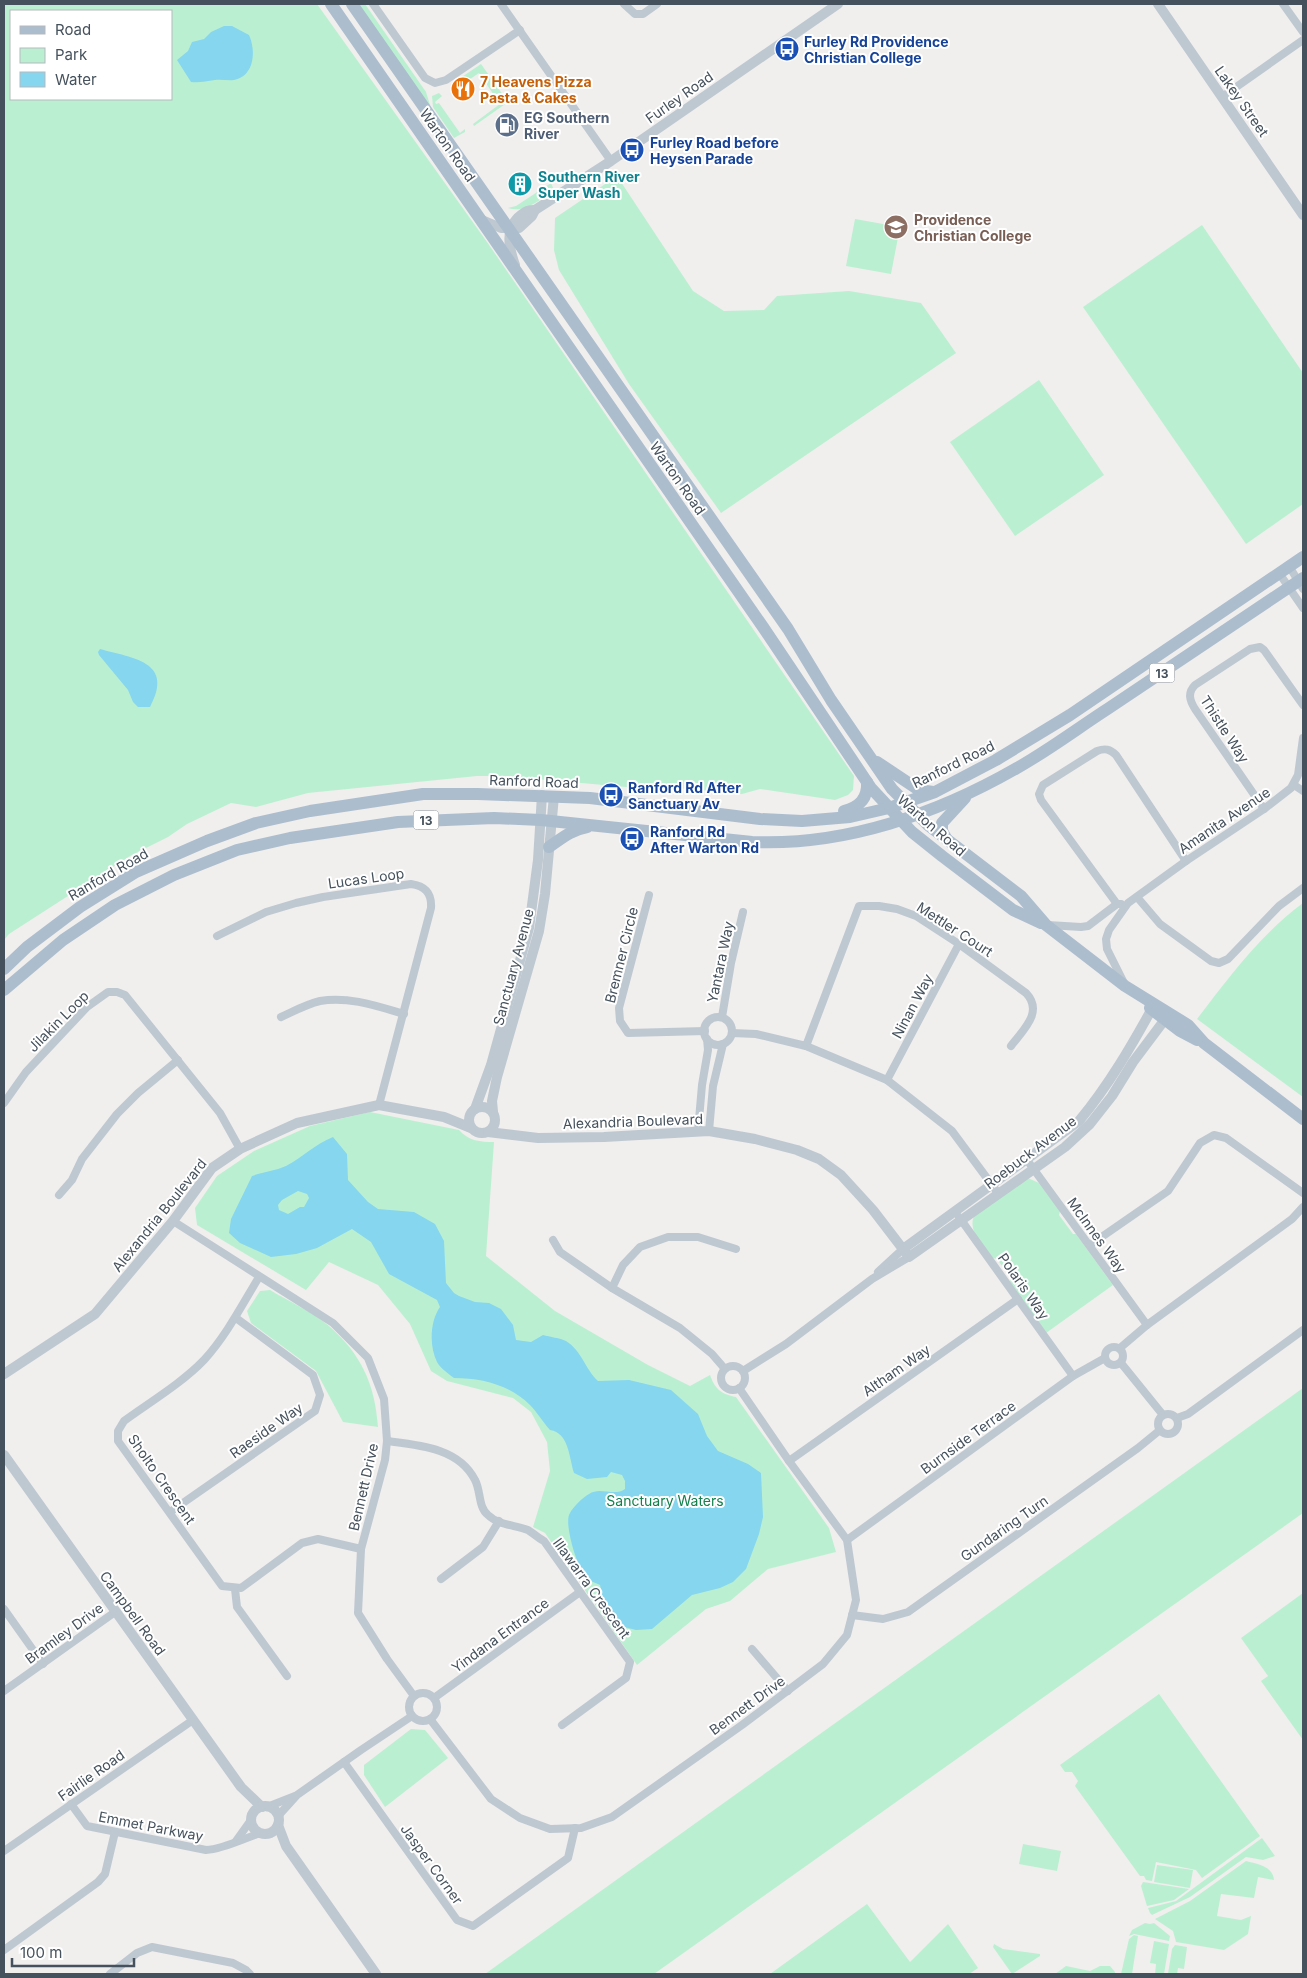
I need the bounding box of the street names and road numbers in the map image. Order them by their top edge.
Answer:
street label: Lakey Street [1211,62,1273,140]
street label: Furley Road [642,68,716,126]
street label: Warton Road [417,105,479,185]
street label: Warton Road [647,438,709,518]
road number: 13 [1150,664,1174,682]
street label: Thistle Way [1197,692,1253,766]
street label: Ranford Road [909,737,997,791]
street label: Ranford Road [489,771,579,791]
street label: Amanita Avenue [1175,783,1273,857]
street label: Warton Road [894,791,970,859]
road number: 13 [414,810,438,830]
street label: Ranford Road [65,844,151,904]
street label: Lucas Loop [327,864,405,892]
street label: Mettler Court [914,898,997,960]
street label: Bremner Circle [601,905,641,1005]
street label: Sanctuary Avenue [489,907,537,1027]
street label: Yantara Way [703,920,737,1004]
street label: Ninan Way [888,971,936,1041]
street label: Jilakin Loop [24,987,92,1055]
street label: Alexandria Boulevard [563,1110,703,1132]
street label: Roebuck Avenue [981,1112,1079,1192]
street label: Alexandria Boulevard [108,1155,210,1275]
street label: McInnes Way [1064,1194,1130,1276]
street label: Polaris Way [995,1249,1053,1323]
street label: Altham Way [859,1340,933,1400]
street label: Burnside Terrace [917,1397,1019,1477]
street label: Raeside Way [226,1399,306,1461]
street label: Sholto Crescent [125,1431,200,1528]
street label: Bennett Drive [345,1441,381,1533]
street label: Gundaring Turn [957,1491,1051,1565]
street label: Illawarra Crescent [550,1534,634,1642]
street label: Campbell Road [97,1567,169,1659]
street label: Yindana Entrance [448,1594,552,1676]
street label: Bramley Drive [22,1599,106,1667]
street label: Bennett Drive [706,1672,788,1738]
street label: Fairlie Road [54,1746,128,1804]
street label: Emmet Parkway [97,1807,205,1845]
street label: Jasper Corner [397,1821,467,1907]

